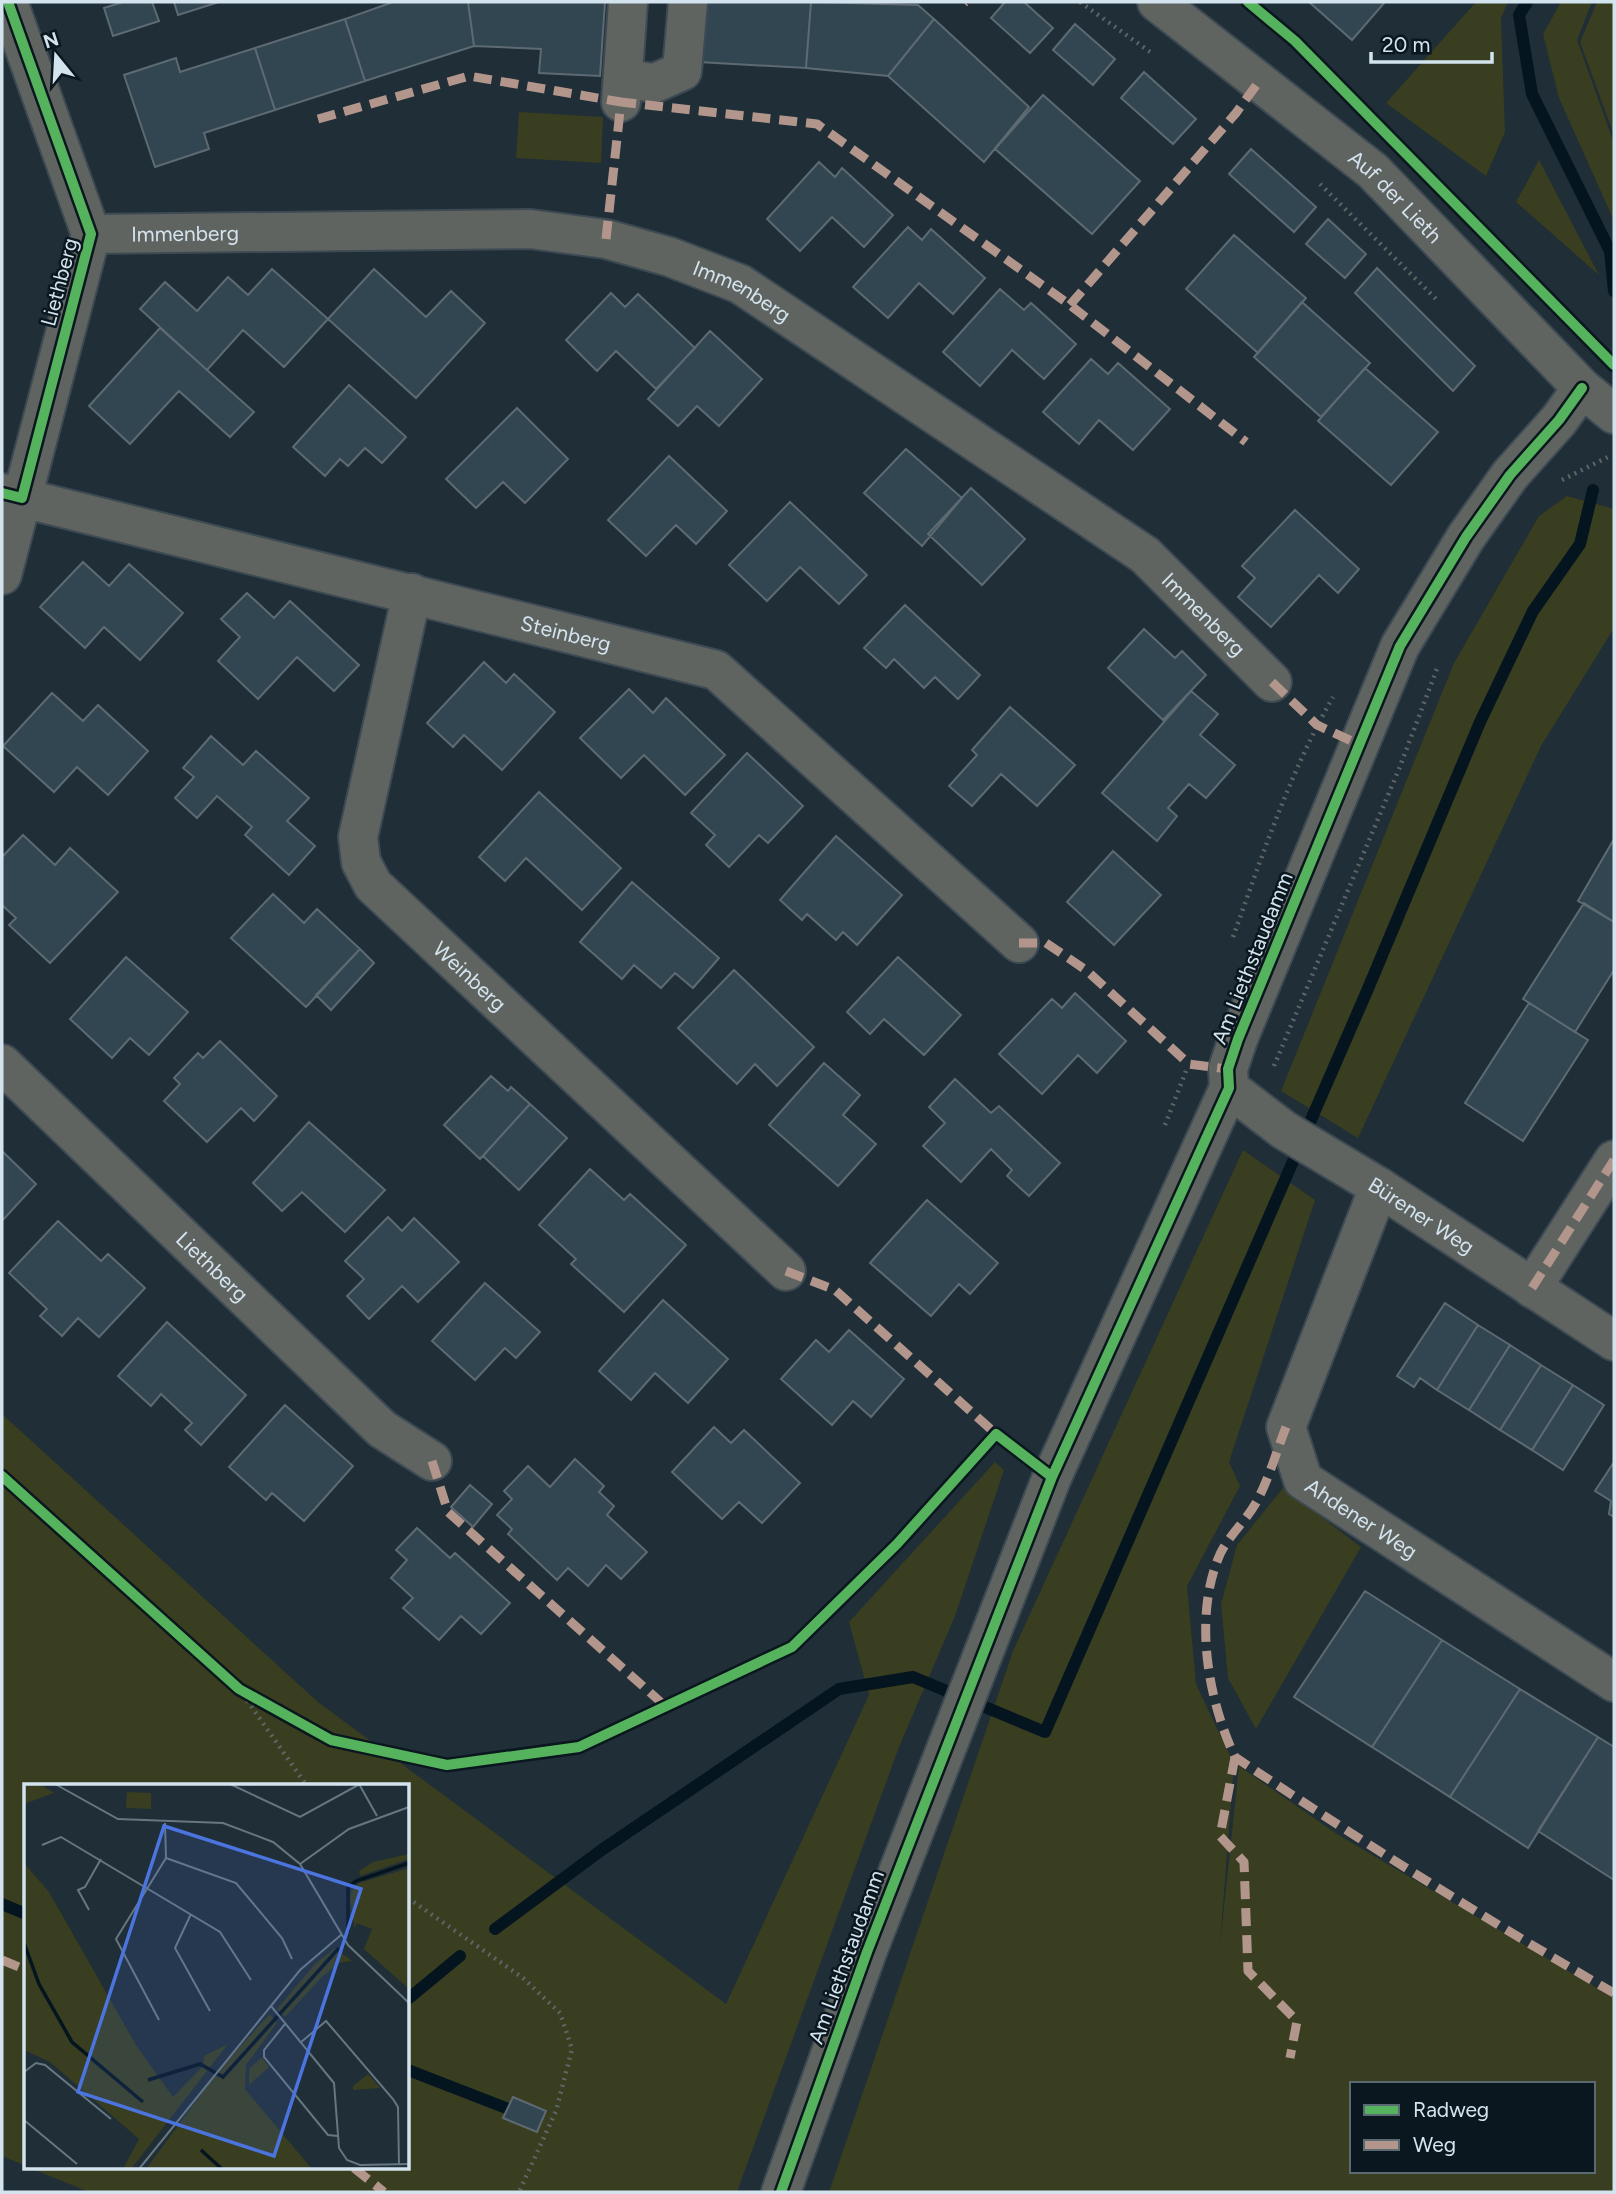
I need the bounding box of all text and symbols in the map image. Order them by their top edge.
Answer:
north arrow [21,21,91,91]
scale bar [1371,21,1492,65]
text: N [40,27,61,54]
text: 20 m [1382,32,1430,57]
street label: Auf der Lieth [1344,144,1448,248]
street label: Immenberg [131,220,239,246]
street label: Liethberg [35,235,83,329]
street label: Immenberg [690,255,796,327]
street label: Immenberg [1157,567,1251,661]
street label: Steinberg [518,610,614,656]
street label: Am Liethstaudamm [1206,868,1298,1048]
street label: Weinberg [429,936,512,1016]
street label: Bürener Weg [1364,1171,1479,1259]
street label: Liethberg [171,1226,254,1307]
street label: Ahdener Weg [1301,1473,1422,1564]
inset map [24,1784,410,2170]
street label: Am Liethstaudamm [803,1867,889,2047]
legend [1350,2082,1595,2173]
text: Radweg [1413,2097,1489,2122]
text: Weg [1413,2132,1456,2157]

